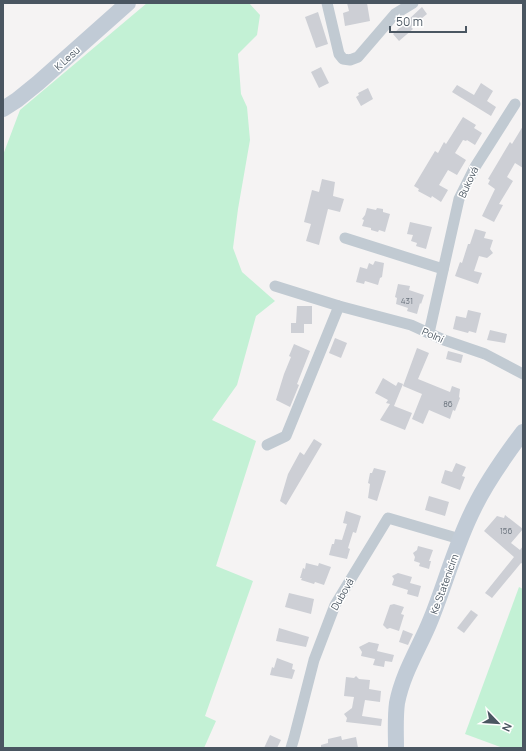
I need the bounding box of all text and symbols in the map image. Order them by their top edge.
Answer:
scale bar [390,8,466,34]
text: 50 m [396,13,423,30]
street label: K Lesu [51,43,83,73]
street label: Buková [455,164,481,200]
house number: 431 [401,295,413,306]
street label: Polní [420,324,447,346]
house number: 86 [443,398,453,409]
house number: 156 [500,525,512,536]
street label: Ke Statenicím [427,552,461,616]
street label: Dubová [327,576,357,612]
north arrow [478,703,518,743]
text: N [499,721,516,734]

